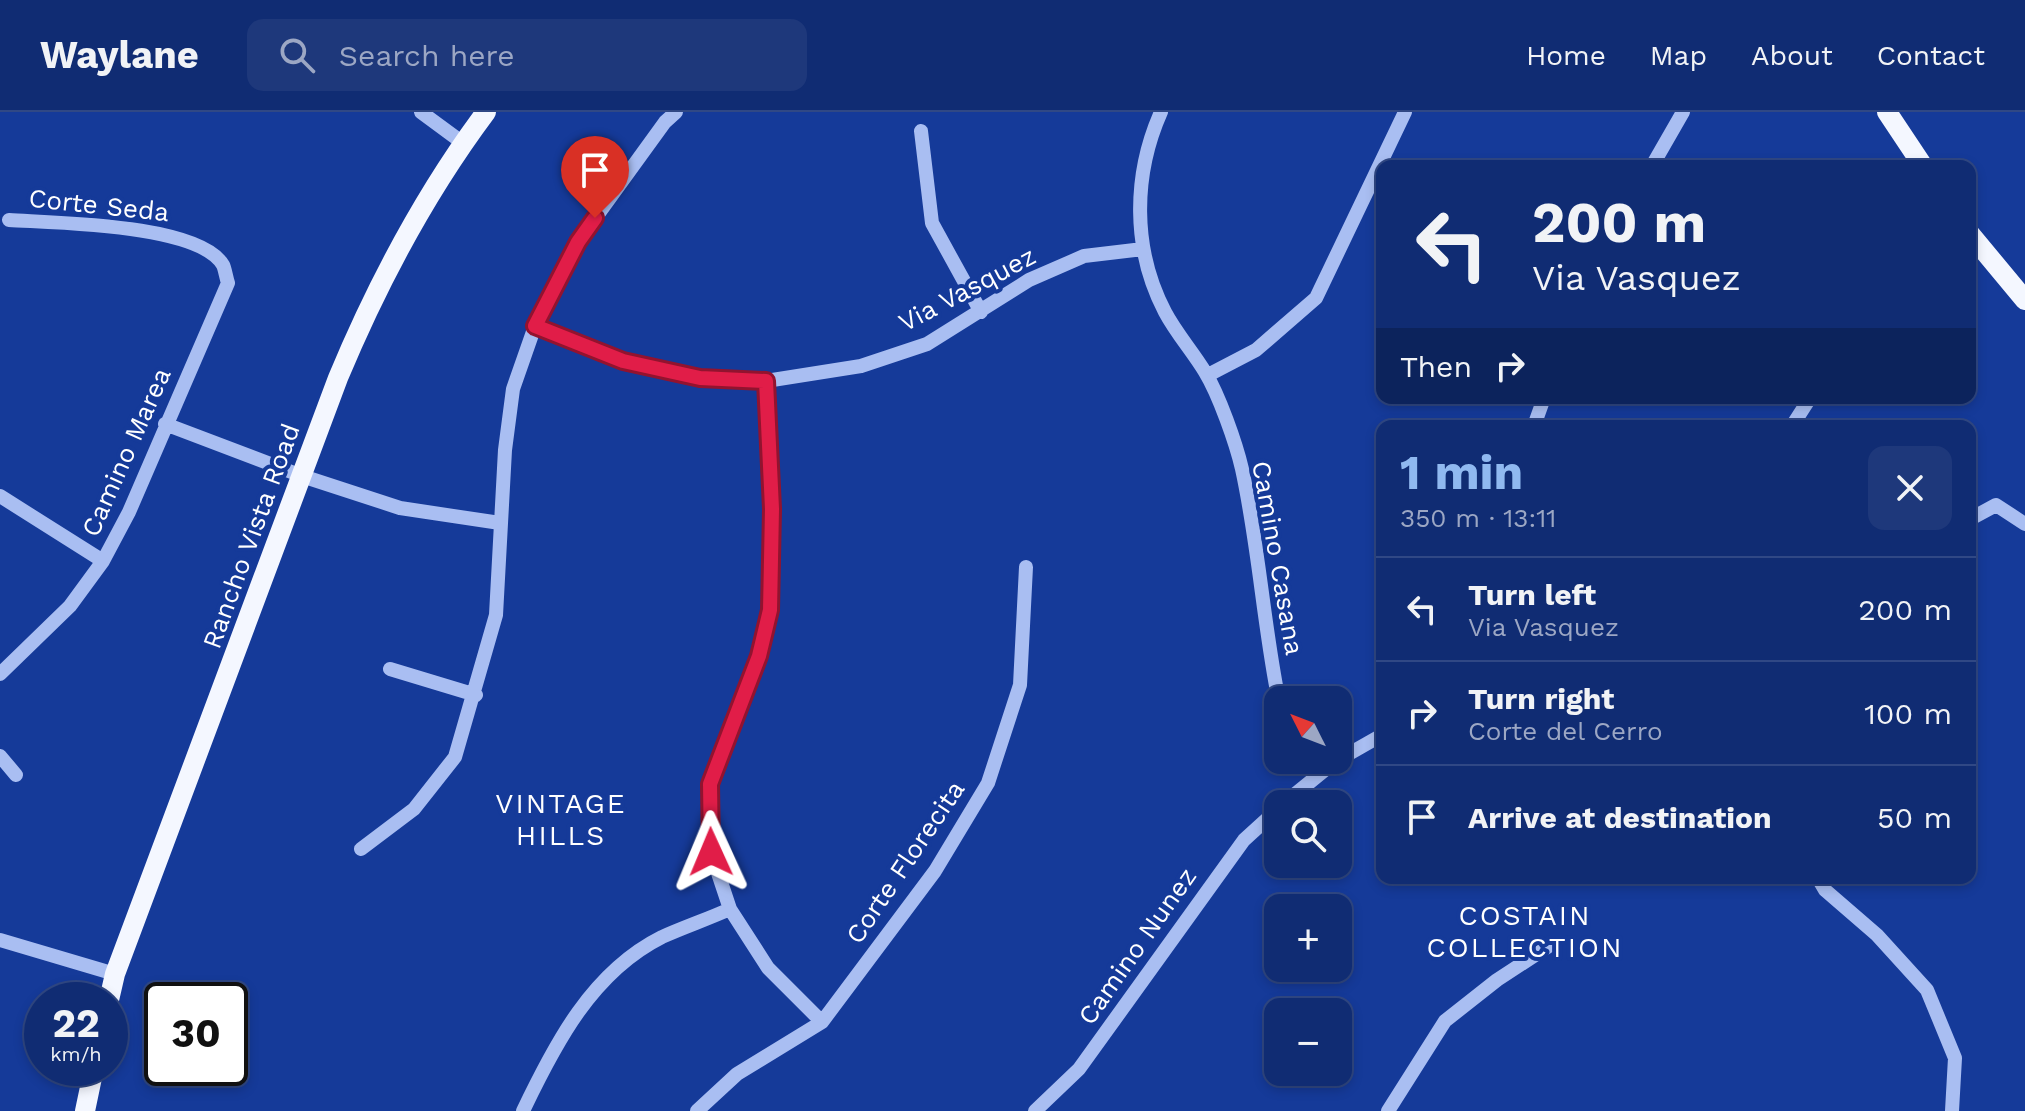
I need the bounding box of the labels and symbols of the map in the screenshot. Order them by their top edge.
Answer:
pin [561,136,629,218]
street label: Corte Seda [27,183,171,227]
street label: Via Vasquez [893,240,1041,338]
street label: Camino Marea [75,363,177,541]
street label: Rancho Vista Road [196,419,306,653]
street label: Camino Casana [1246,459,1310,658]
north arrow [1264,686,1352,774]
street label: Corte Florecita [840,775,971,949]
district label: VINTAGE HILLS [495,787,627,852]
position arrow [669,810,753,894]
street label: Camino Nunez [1072,862,1202,1030]
district label: COSTAIN COLLECTION [1427,899,1624,964]
speed limit sign: 30 [144,982,248,1086]

